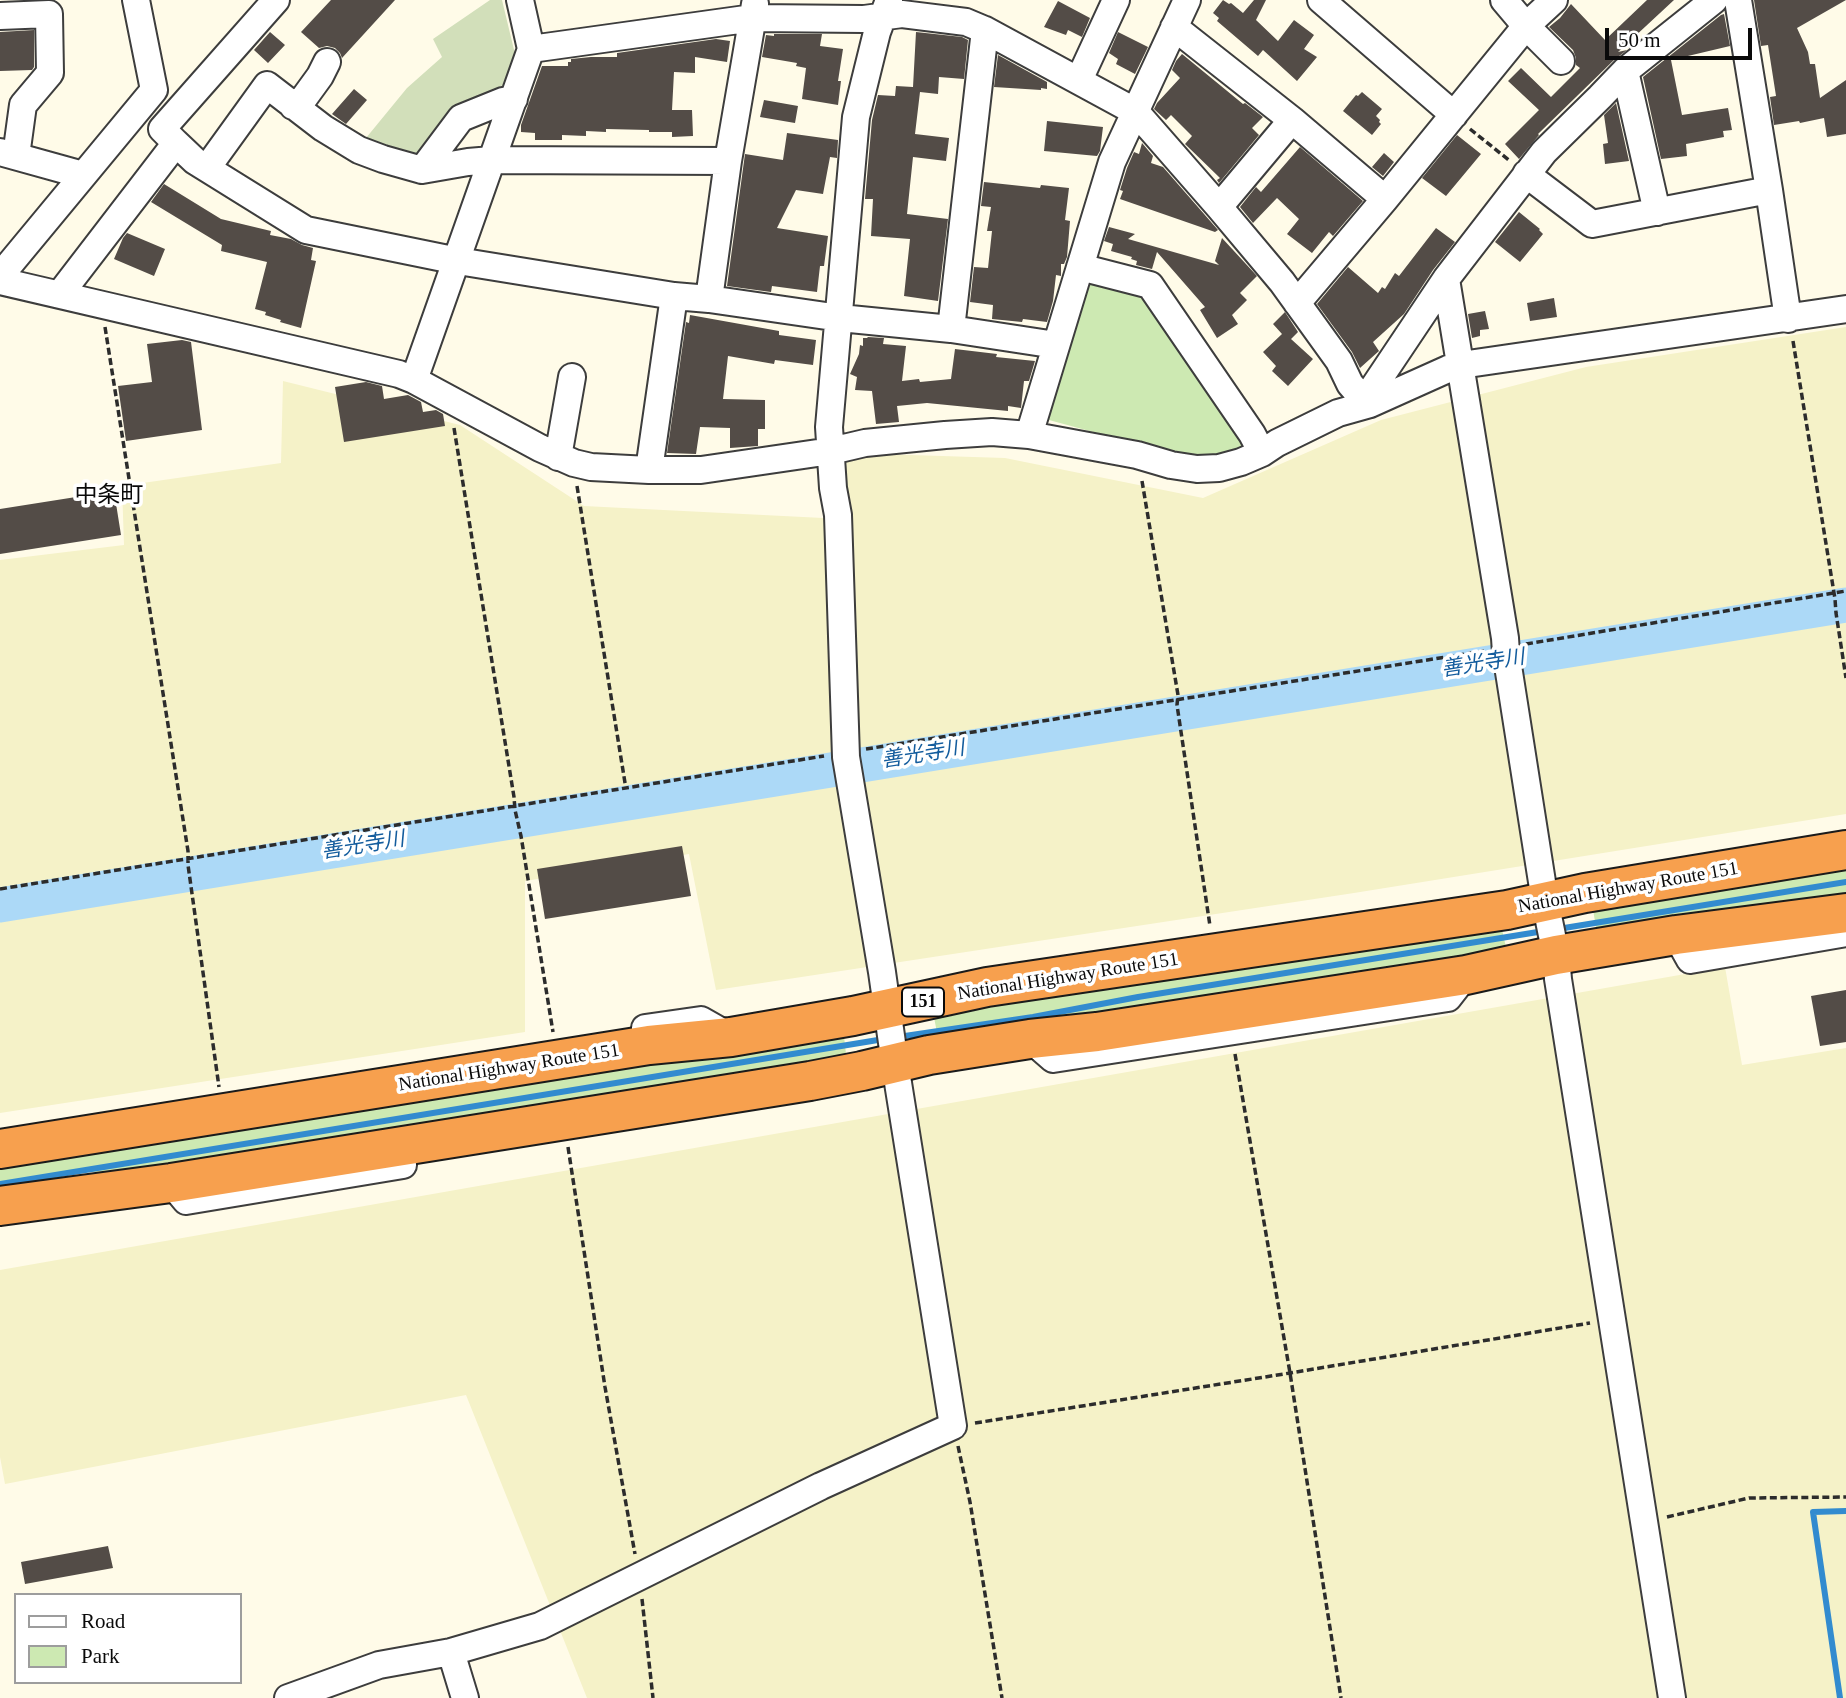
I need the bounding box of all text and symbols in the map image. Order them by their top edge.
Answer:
scale bar [1608,14,1755,58]
text: 50 m [1618,28,1661,52]
district label: 中条町 [75,482,143,510]
water label: 善光寺川 [1440,645,1526,683]
water label: 善光寺川 [880,736,966,774]
water label: 善光寺川 [320,827,406,865]
street label: National Highway Route 151 [1516,857,1740,919]
street label: National Highway Route 151 [956,948,1180,1006]
road number: 151 [902,987,944,1016]
street label: National Highway Route 151 [397,1039,621,1097]
legend [14,1593,242,1684]
text: Road [81,1609,125,1633]
text: Park [81,1644,120,1668]

